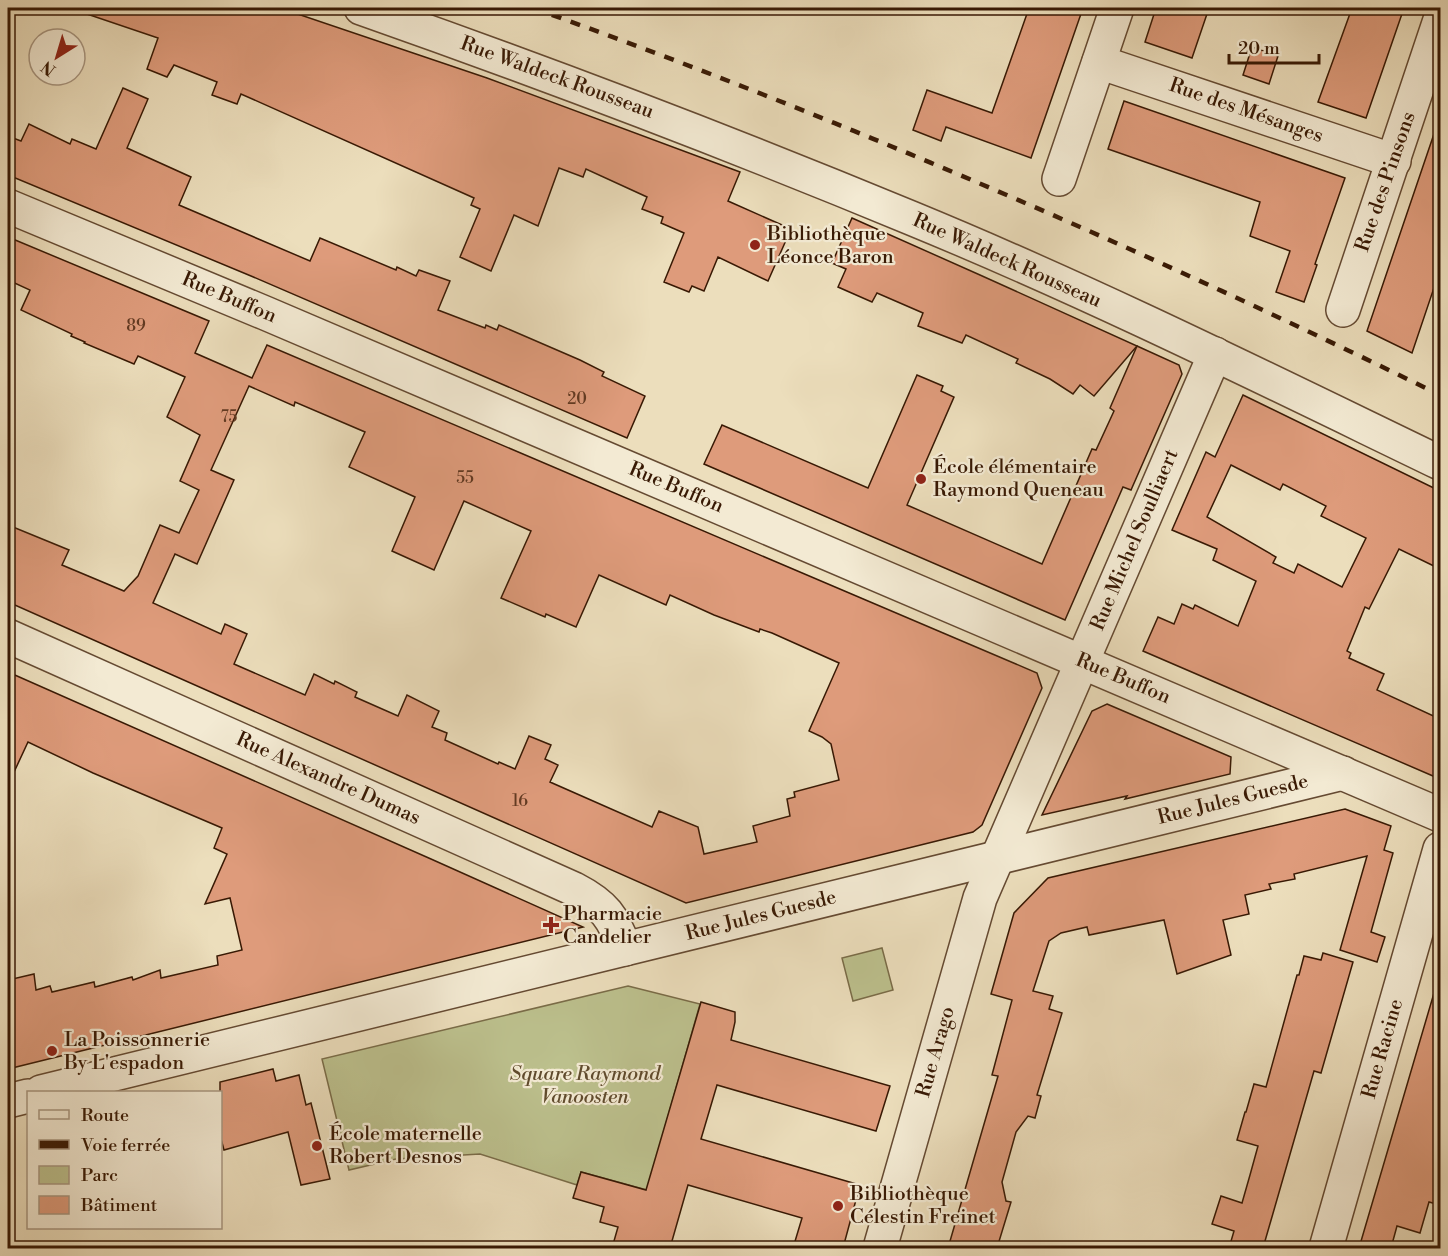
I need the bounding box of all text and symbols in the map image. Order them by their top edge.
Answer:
north arrow [27,27,87,87]
scale bar [1229,27,1319,65]
street label: Rue Waldeck Rousseau [457,31,658,125]
text: 20 m [1238,37,1280,60]
text: N [37,56,60,80]
street label: Rue des Mésanges [1166,73,1326,149]
street label: Rue des Pinsons [1350,109,1422,255]
street label: Rue Waldeck Rousseau [909,208,1106,314]
place label: Bibliothèque Léonce Baron [766,222,894,270]
marker: Bibliothèque Léonce Baron [748,238,762,252]
street label: Rue Buffon [178,267,280,329]
house number: 89 [126,316,146,336]
house number: 20 [567,389,587,409]
house number: 75 [221,407,237,427]
street label: Rue Michel Soulliaert [1085,445,1185,635]
place label: École élémentaire Raymond Queneau [933,454,1104,503]
street label: Rue Buffon [625,457,727,519]
house number: 55 [456,468,474,488]
marker: École élémentaire Raymond Queneau [914,472,928,486]
street label: Rue Buffon [1072,648,1174,710]
street label: Rue Alexandre Dumas [232,727,424,831]
street label: Rue Jules Guesde [1155,769,1311,831]
house number: 16 [512,791,528,811]
street label: Rue Jules Guesde [683,885,839,947]
place label: Pharmacie Candelier [563,902,662,950]
marker: Pharmacie Candelier [544,918,558,932]
street label: Rue Racine [1357,996,1409,1102]
street label: Rue Arago [911,1004,961,1100]
place label: La Poissonnerie By L'espadon [63,1028,210,1076]
marker: La Poissonnerie By L'espadon [45,1044,59,1058]
park label: Square Raymond Vanoosten [510,1062,661,1110]
legend [27,1091,222,1229]
text: Route [81,1104,129,1127]
place label: École maternelle Robert Desnos [329,1121,482,1170]
text: Voie ferrée [80,1134,170,1157]
marker: École maternelle Robert Desnos [310,1139,324,1153]
text: Parc [81,1164,118,1187]
place label: Bibliothèque Célestin Freinet [849,1182,996,1230]
text: Bâtiment [80,1194,158,1217]
marker: Bibliothèque Célestin Freinet [831,1199,845,1213]

